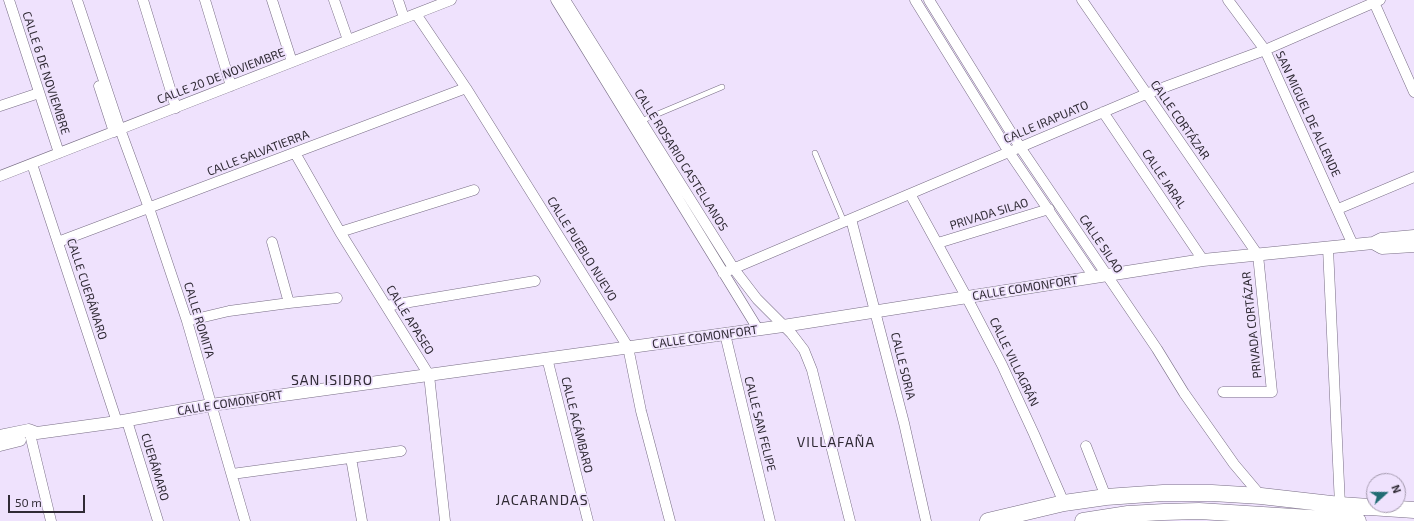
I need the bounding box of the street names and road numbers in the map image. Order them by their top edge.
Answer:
street label: CALLE 6 DE NOVIEMBRE [19,10,73,136]
street label: CALLE 20 DE NOVIEMBRE [155,45,287,107]
street label: SAN MIGUEL DE ALLENDE [1272,49,1344,179]
street label: CALLE CORTÁZAR [1147,78,1213,162]
street label: CALLE ROSARIO CASTELLANOS [631,86,731,234]
street label: CALLE IRAPUATO [1001,98,1091,146]
street label: CALLE SALVATIERRA [205,127,311,179]
street label: CALLE JARAL [1139,147,1189,211]
street label: CALLE PUEBLO NUEVO [544,194,620,304]
street label: PRIVADA SILAO [948,195,1030,233]
street label: CALLE SILAO [1076,212,1126,276]
street label: CALLE CUERÁMARO [64,236,110,342]
street label: PRIVADA CORTÁZAR [1239,271,1265,379]
street label: CALLE COMONFORT [971,273,1079,303]
street label: CALLE ROMITA [181,280,217,360]
street label: CALLE APASEO [383,283,437,357]
street label: CALLE VILLAGRÁN [986,315,1042,409]
street label: CALLE COMONFORT [651,322,759,352]
street label: CALLE SORIA [888,331,918,401]
street label: CALLE ACÁMBARO [558,375,596,475]
street label: CALLE SAN FELIPE [741,375,779,473]
street label: CALLE COMONFORT [176,388,284,418]
street label: CUERÁMARO [138,431,172,503]

